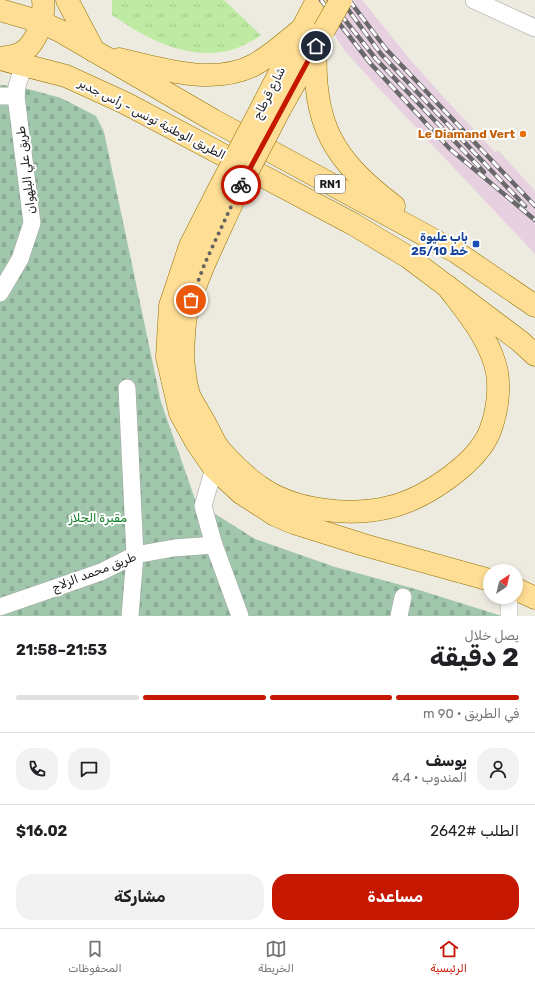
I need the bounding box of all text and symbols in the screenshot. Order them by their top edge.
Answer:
pin [299,29,333,63]
icon: home [305,35,327,57]
street label: شارع قرطاج [250,64,290,122]
street label: الطريق الوطنية تونس - رأس جدير [75,75,228,163]
street label: طريق علي البلهوان [14,125,40,215]
place label: Le Diamand Vert [418,127,515,141]
marker: Le Diamand Vert [518,129,528,139]
courier [221,165,261,205]
icon: bike [230,174,252,196]
road number: RN1 [315,175,345,193]
place label: باب عليوة خط 25/10 [411,230,468,258]
marker: باب عليوة خط 25/10 [471,239,481,249]
pin [174,283,208,317]
icon: bag [180,289,202,311]
park label: مقبرة الجلاز [68,511,127,526]
street label: طريق محمد الزلاج [50,550,139,596]
north arrow [483,564,523,604]
map controls [483,564,523,604]
text: يصل خلال [465,628,519,643]
text: 21:53–21:58 [16,641,107,659]
text: 2 دقيقة [430,642,519,673]
text: في الطريق · 90 m [423,706,519,721]
button: phone [16,748,58,790]
button: chat [68,748,110,790]
button: person [477,748,519,790]
text: يوسف [425,752,467,770]
text: المندوب · 4.4 [391,770,467,785]
text: $16.02 [16,822,67,840]
text: الطلب #2642 [430,822,519,840]
button: مشاركة [16,874,264,920]
button: مساعدة [272,874,519,920]
tab: المحفوظات [68,938,122,975]
tab: الخريطة [258,938,294,975]
tab: الرئيسية [430,938,467,975]

